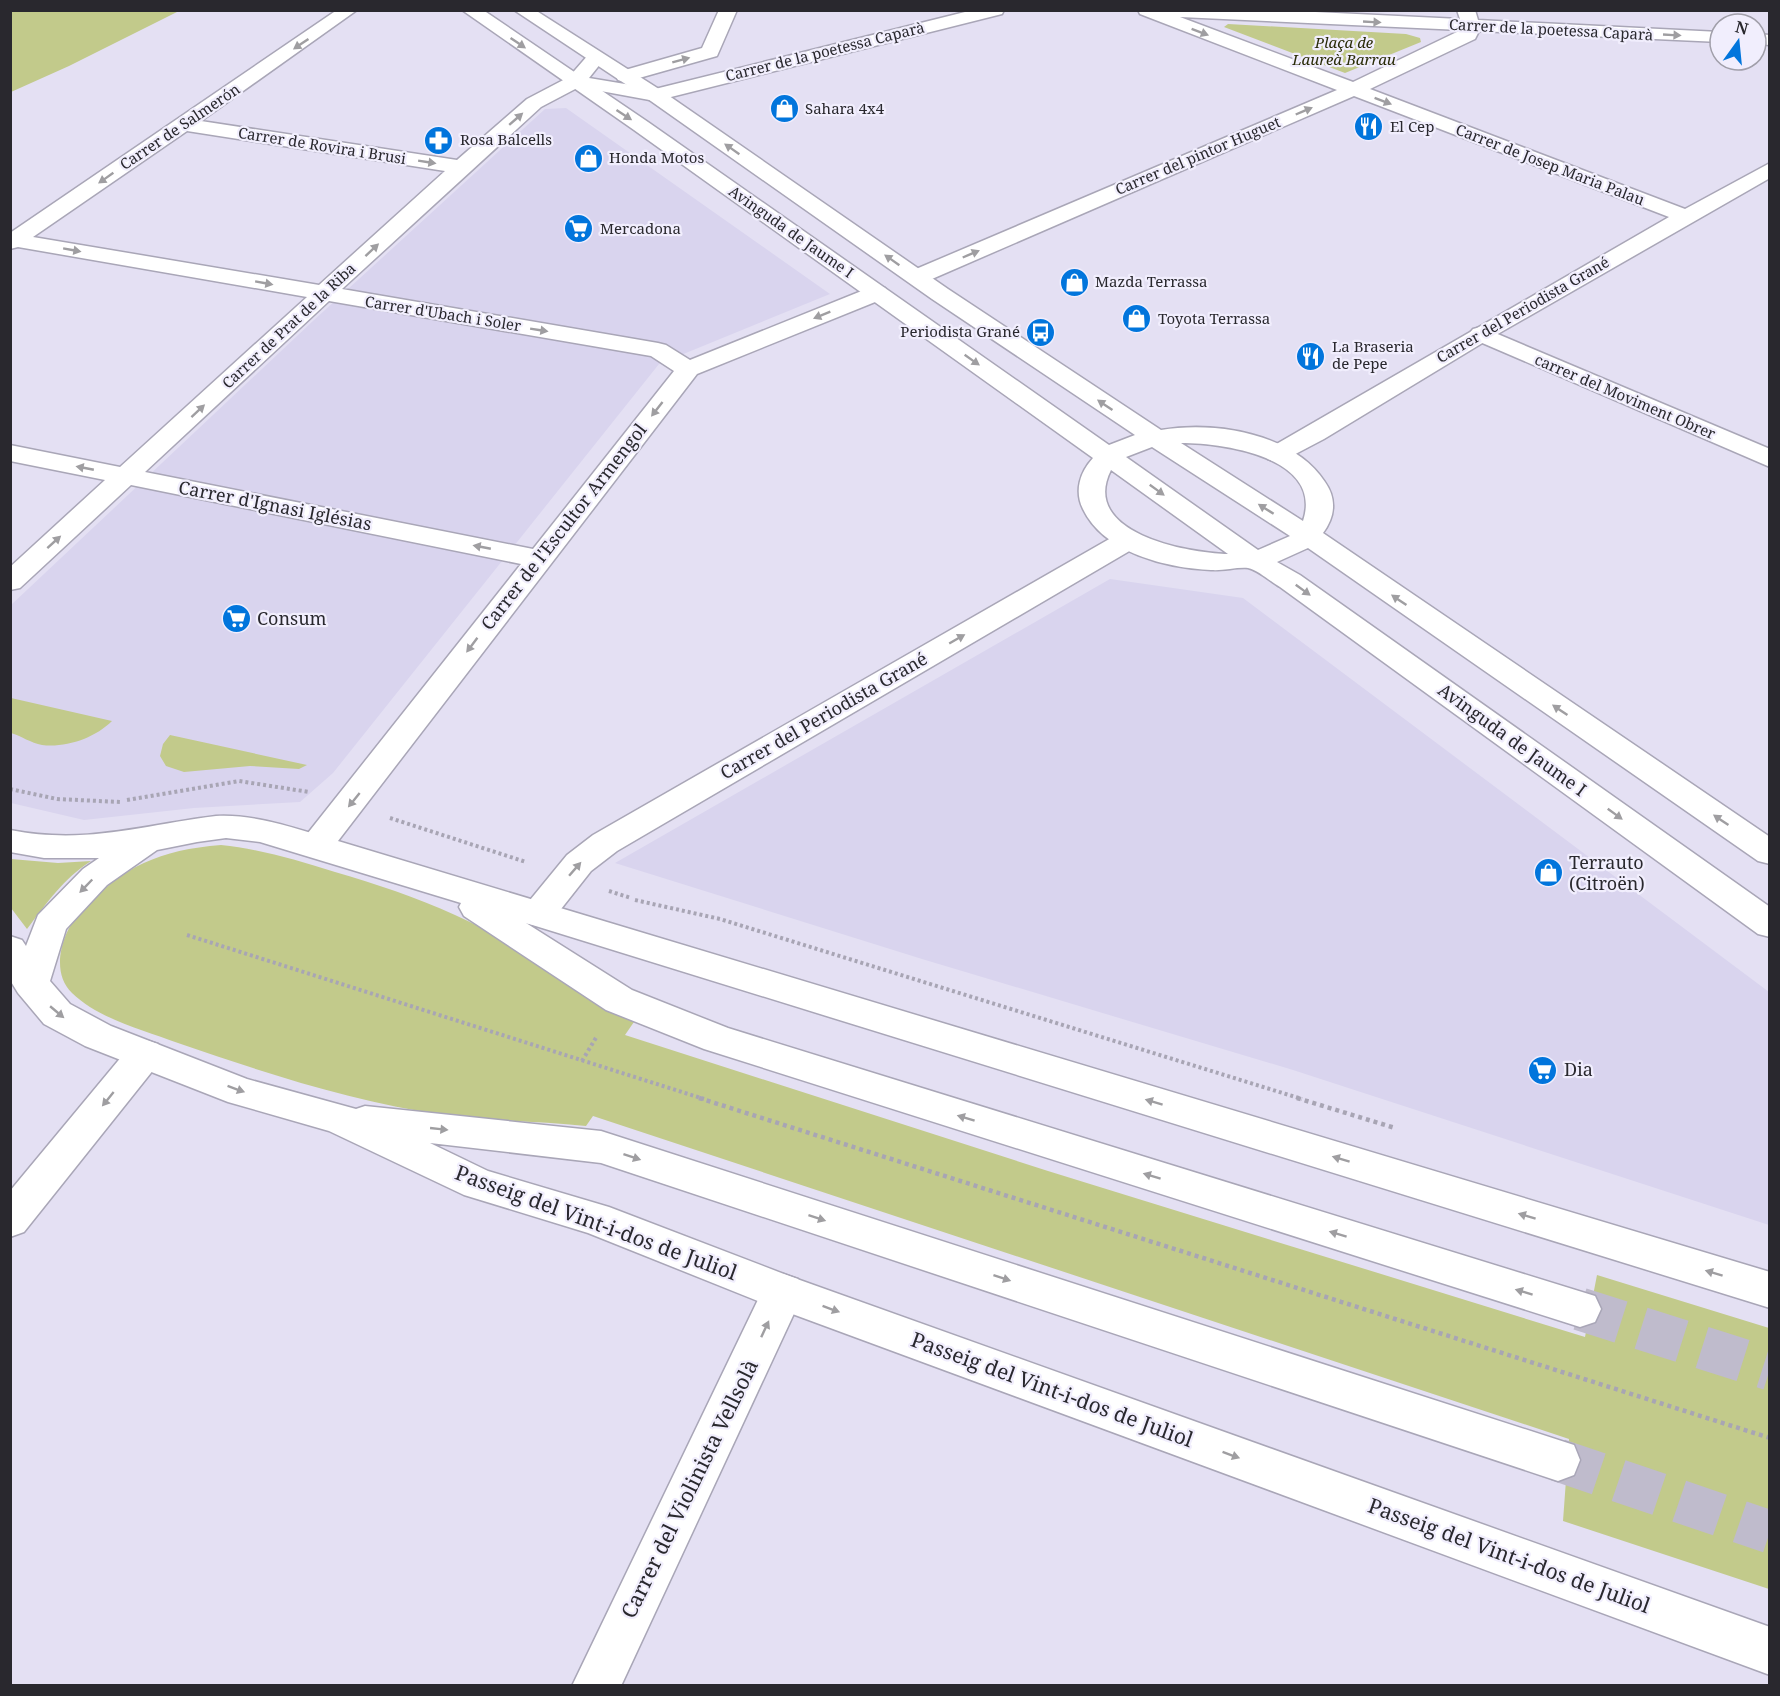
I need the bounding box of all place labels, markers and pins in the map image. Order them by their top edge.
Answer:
shop icon: Sahara 4x4 [768,93,800,125]
place label: Sahara 4x4 [805,98,885,118]
restaurant icon: El Cep [1353,111,1385,143]
place label: El Cep [1390,116,1434,136]
pharmacy icon: Rosa Balcells [423,124,455,156]
place label: Rosa Balcells [460,129,552,149]
shop icon: Honda Motos [572,142,604,174]
place label: Honda Motos [609,147,704,167]
supermarket icon: Mercadona [563,213,595,245]
place label: Mercadona [600,218,681,238]
shop icon: Mazda Terrassa [1058,266,1090,298]
place label: Mazda Terrassa [1095,271,1207,291]
shop icon: Toyota Terrassa [1121,303,1153,335]
place label: Toyota Terrassa [1158,308,1270,328]
bus stop icon: Periodista Grané [1025,316,1057,348]
place label: Periodista Grané [900,321,1020,341]
place label: La Braseria de Pepe [1332,336,1414,373]
restaurant icon: La Braseria de Pepe [1295,340,1327,372]
supermarket icon: Consum [220,603,252,635]
place label: Consum [257,606,327,630]
place label: Terrauto (Citroën) [1569,850,1645,895]
shop icon: Terrauto (Citroën) [1532,857,1564,889]
supermarket icon: Dia [1527,1054,1559,1086]
place label: Dia [1564,1057,1593,1081]

